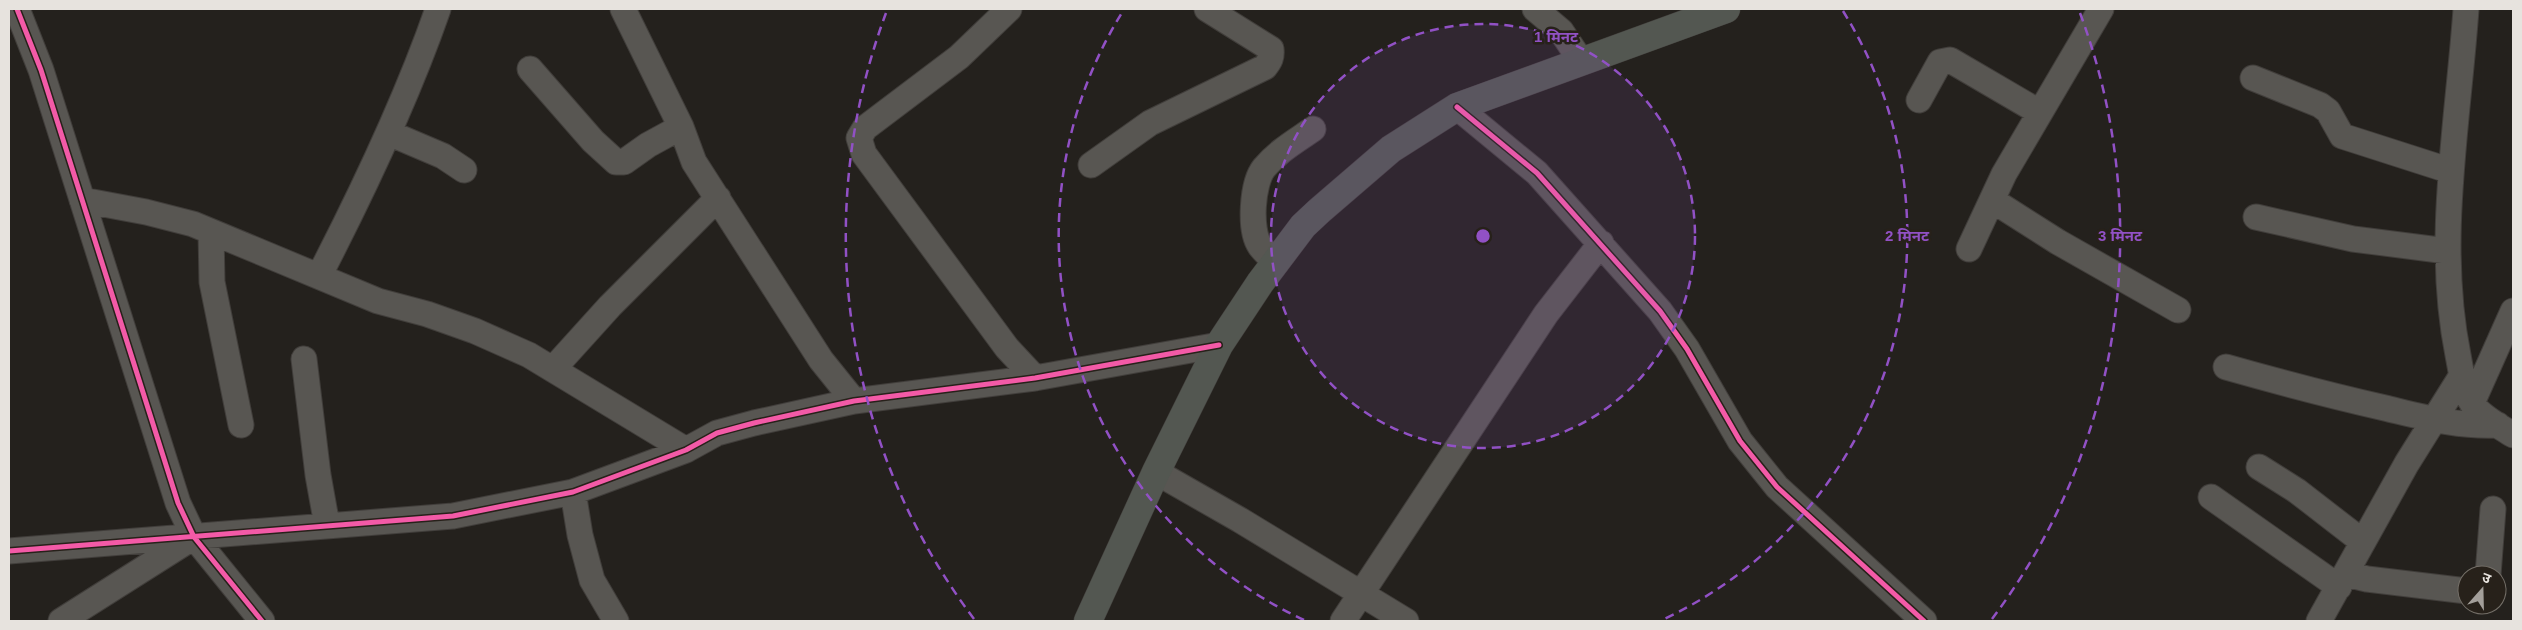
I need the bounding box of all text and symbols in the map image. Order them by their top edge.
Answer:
text: 1 मिनट [1534,28,1579,45]
centre of rings [1474,227,1492,245]
text: 2 मिनट [1885,227,1930,244]
text: 3 मिनट [2098,227,2143,244]
north arrow [2457,565,2507,615]
text: उ [2480,569,2494,587]

